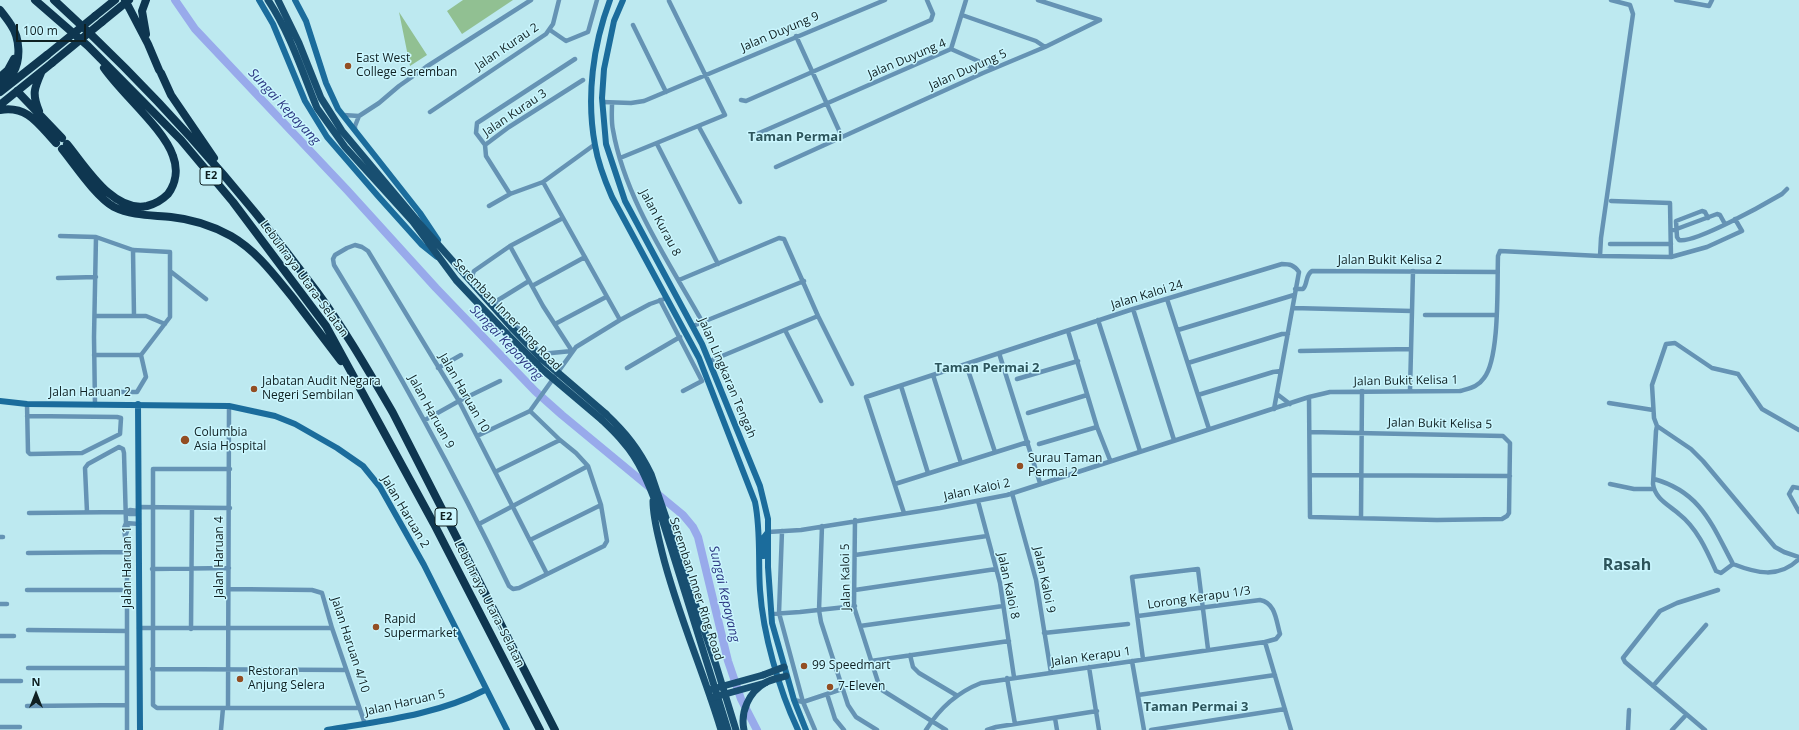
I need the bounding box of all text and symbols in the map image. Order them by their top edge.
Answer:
street label: Jalan Duyung 9 [739,9,821,55]
scale bar [18,16,88,42]
street label: Jalan Kurau 2 [472,20,542,74]
text: 100 m [23,22,58,39]
street label: Jalan Duyung 4 [866,36,948,82]
street label: Jalan Duyung 5 [927,46,1009,94]
place label: East West College Seremban [356,52,457,80]
marker: East West College Seremban [343,61,353,71]
water label: Sungai Kepayang [245,66,323,148]
street label: Jalan Kurau 3 [480,86,550,140]
district label: Taman Permai [748,129,842,145]
road number: E2 [200,167,222,185]
street label: Jalan Kurau 8 [636,187,684,259]
street label: Lebuhraya Utara–Selatan [257,218,351,340]
street label: Jalan Bukit Kelisa 2 [1338,254,1442,268]
street label: Seremban Inner Ring Road [450,256,564,374]
street label: Jalan Kaloi 24 [1109,277,1185,313]
water label: Sungai Kepayang [466,302,546,384]
street label: Jalan Lingkaran Tengah [695,316,759,440]
street label: Jalan Haruan 10 [436,351,492,435]
district label: Taman Permai 2 [934,360,1040,376]
street label: Jalan Haruan 9 [405,373,457,451]
street label: Jalan Bukit Kelisa 1 [1354,373,1458,389]
place label: Jabatan Audit Negara Negeri Sembilan [262,375,381,403]
marker: Jabatan Audit Negara Negeri Sembilan [249,384,259,394]
street label: Jalan Haruan 2 [49,386,131,400]
street label: Jalan Bukit Kelisa 5 [1388,416,1492,432]
place label: Columbia Asia Hospital [194,426,266,454]
marker: Columbia Asia Hospital [179,434,191,446]
place label: Surau Taman Permai 2 [1028,452,1102,480]
marker: Surau Taman Permai 2 [1015,461,1025,471]
street label: Jalan Haruan 2 [378,473,432,551]
street label: Jalan Kaloi 2 [943,476,1011,504]
road number: E2 [435,508,457,526]
street label: Jalan Haruan 4 [213,516,227,598]
street label: Seremban Inner Ring Road [666,516,726,662]
street label: Jalan Haruan 1 [121,526,135,608]
street label: Lebuhraya Utara–Selatan [451,538,527,670]
street label: Jalan Kaloi 5 [838,543,854,611]
water label: Sungai Kepayang [705,544,743,644]
street label: Jalan Kaloi 9 [1030,546,1058,614]
street label: Jalan Kaloi 8 [994,552,1022,620]
district label: Rasah [1603,555,1651,575]
street label: Lorong Kerapu 1/3 [1146,584,1252,612]
street label: Jalan Haruan 4/10 [328,595,372,695]
place label: Rapid Supermarket [384,613,457,641]
marker: Rapid Supermarket [371,622,381,632]
street label: Jalan Kerapu 1 [1050,644,1132,670]
place label: 99 Speedmart [812,659,891,673]
marker: 99 Speedmart [799,661,809,671]
place label: Restoran Anjung Selera [248,665,325,693]
north arrow [16,674,56,714]
text: N [32,674,40,689]
marker: Restoran Anjung Selera [235,674,245,684]
place label: 7-Eleven [838,680,885,694]
marker: 7-Eleven [825,682,835,692]
street label: Jalan Haruan 5 [364,687,446,719]
district label: Taman Permai 3 [1143,699,1249,715]

